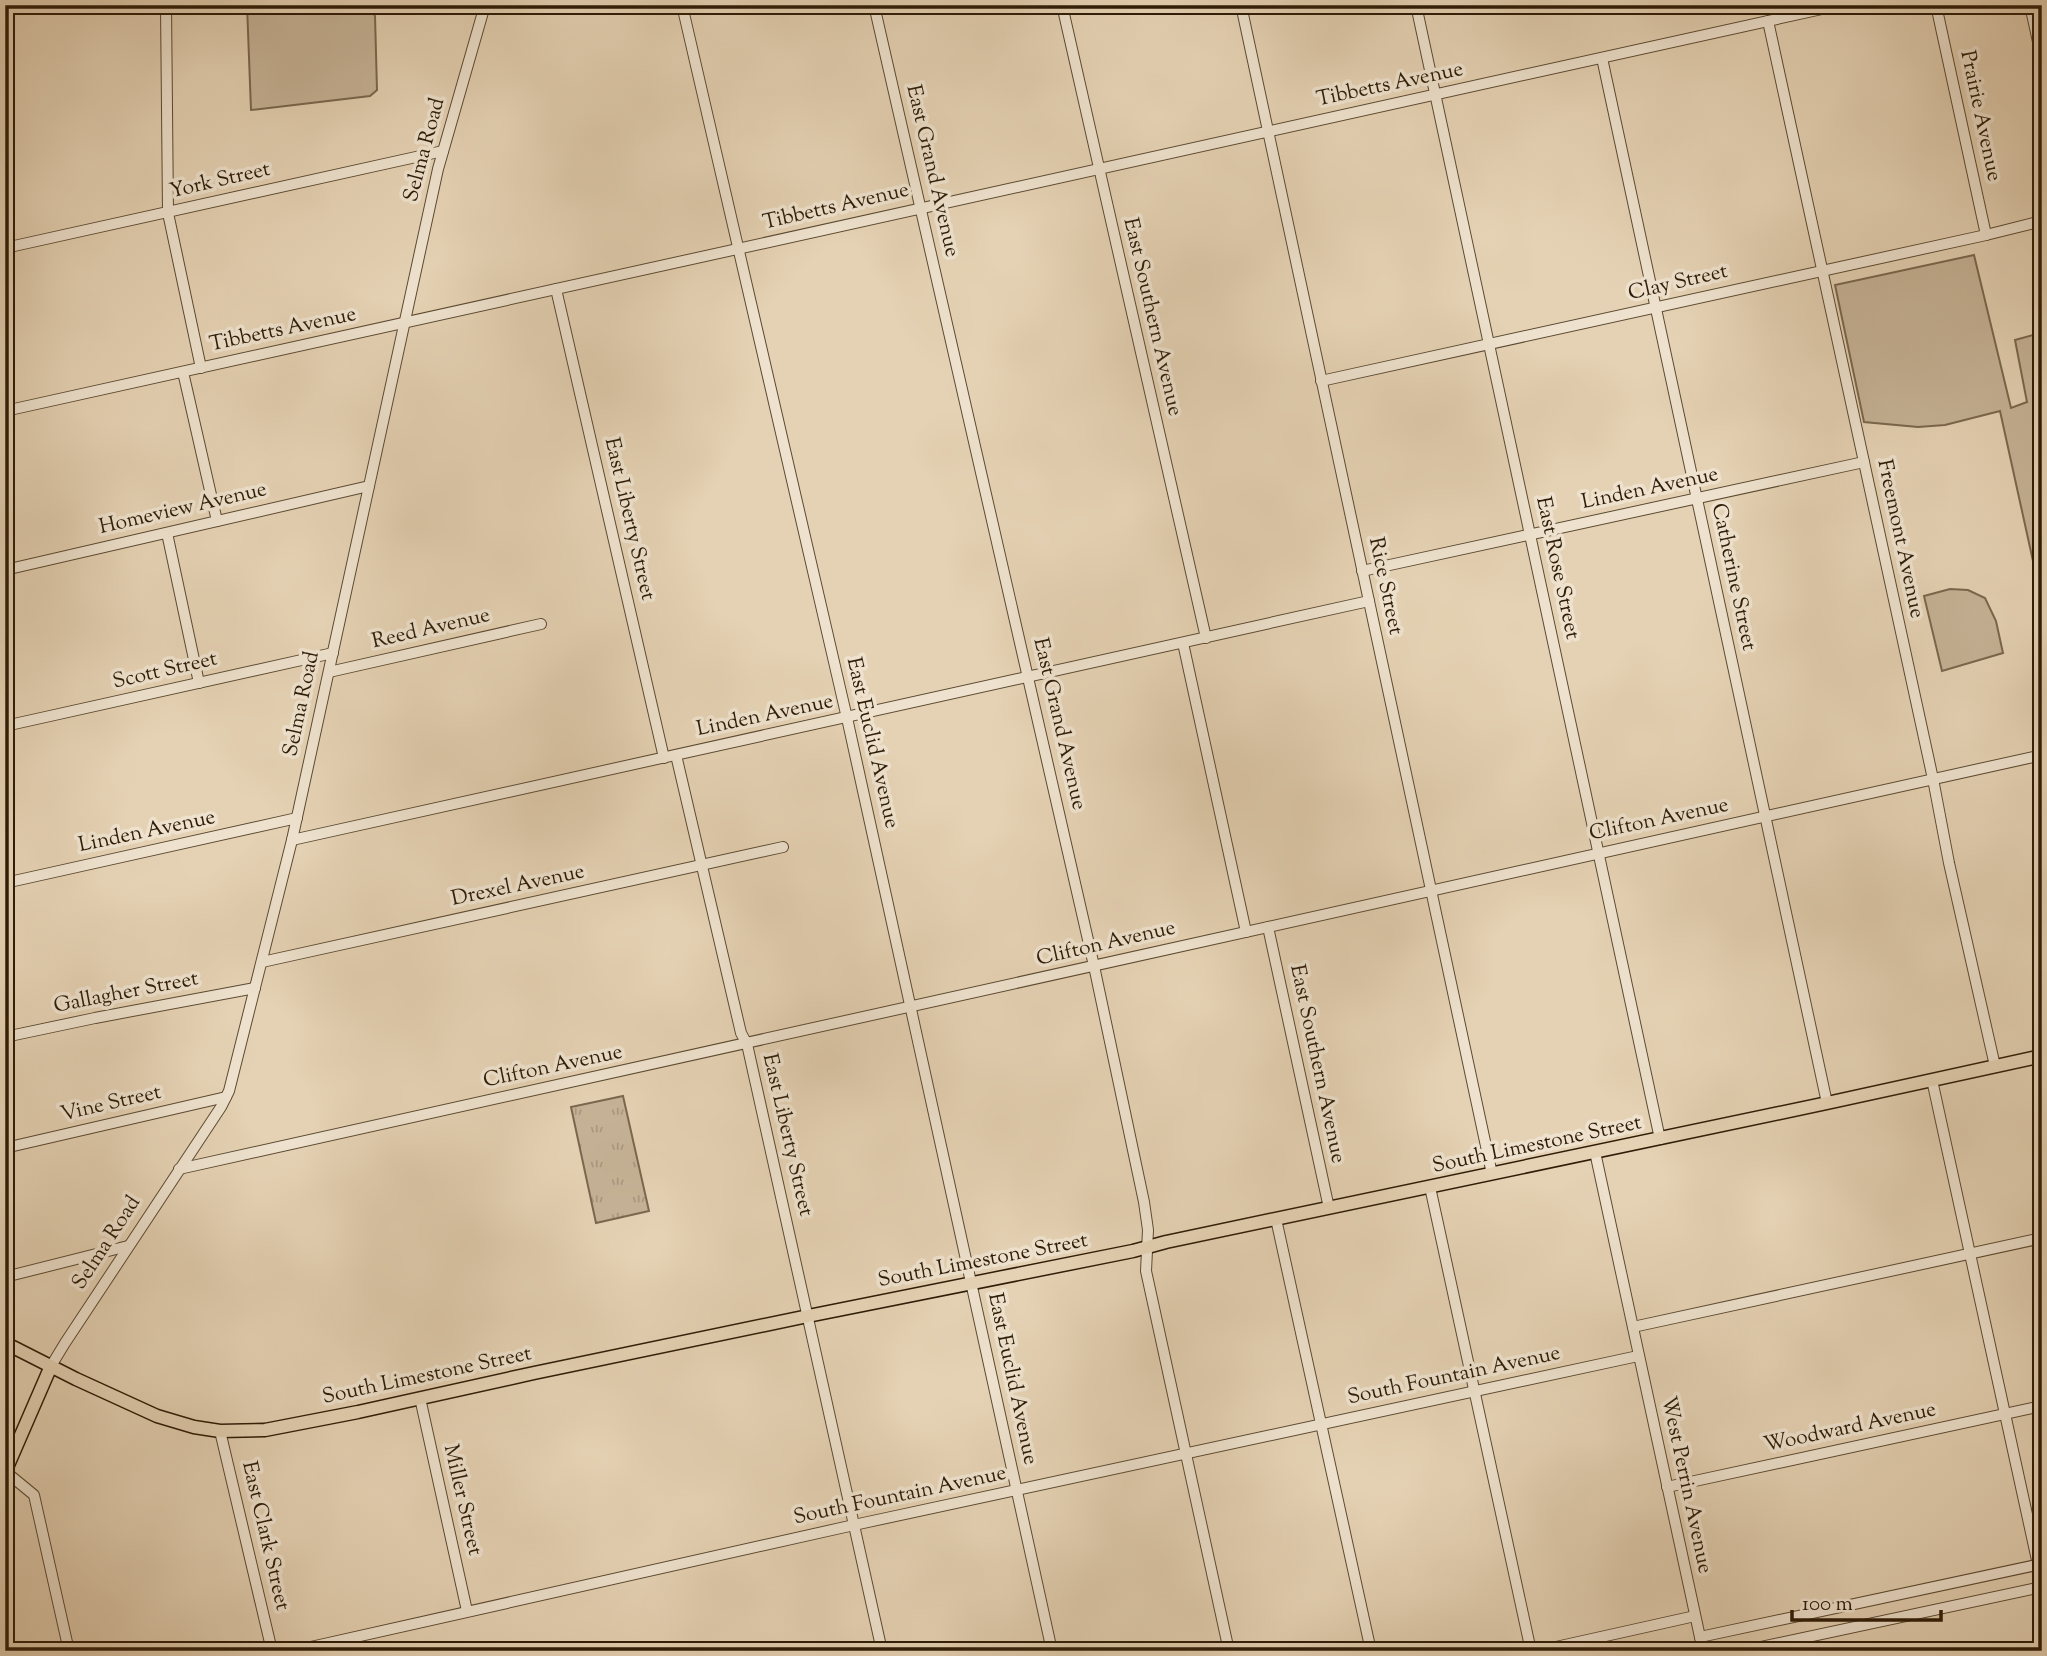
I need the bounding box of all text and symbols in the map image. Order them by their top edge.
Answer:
street label: Prairie Avenue [1951,48,2009,184]
street label: Tibbetts Avenue [1314,55,1466,115]
street label: East Grand Avenue [898,82,966,260]
street label: Selma Road [397,94,453,205]
street label: York Street [167,155,273,207]
street label: Tibbetts Avenue [760,176,912,238]
street label: East Southern Avenue [1115,215,1189,419]
street label: Clay Street [1625,257,1731,309]
street label: Tibbetts Avenue [207,300,359,360]
street label: East Liberty Street [596,435,662,603]
street label: Freemont Avenue [1869,457,1931,621]
street label: Linden Avenue [1579,460,1721,518]
street label: Homeview Avenue [96,475,270,543]
street label: East Rose Street [1527,494,1587,642]
street label: Catherine Street [1703,501,1763,653]
street label: Rice Street [1360,535,1410,637]
street label: Reed Avenue [369,601,493,657]
street label: East Grand Avenue [1025,635,1093,813]
street label: Scott Street [110,644,220,698]
street label: Selma Road [276,649,328,759]
street label: East Euclid Avenue [838,655,906,831]
street label: Linden Avenue [694,687,836,745]
street label: Clifton Avenue [1587,791,1731,849]
street label: Linden Avenue [76,803,218,861]
street label: Drexel Avenue [449,857,587,915]
street label: Clifton Avenue [1034,913,1178,975]
street label: East Southern Avenue [1281,962,1353,1166]
street label: Gallagher Street [51,964,201,1022]
street label: Clifton Avenue [481,1038,625,1096]
street label: East Liberty Street [754,1051,820,1219]
street label: Vine Street [58,1078,164,1130]
street label: South Limestone Street [1430,1108,1644,1182]
street label: Selma Road [65,1190,149,1296]
street label: South Limestone Street [875,1226,1091,1296]
street label: East Euclid Avenue [979,1290,1045,1468]
street label: South Limestone Street [320,1339,534,1413]
street label: South Fountain Avenue [1345,1339,1563,1413]
street label: West Perrin Avenue [1653,1394,1719,1576]
street label: Woodward Avenue [1761,1395,1939,1461]
street label: Miller Street [435,1442,489,1558]
street label: East Clark Street [233,1458,297,1614]
street label: South Fountain Avenue [791,1459,1009,1533]
scale bar [1792,1579,1940,1623]
text: 100 m [1802,1590,1853,1620]

